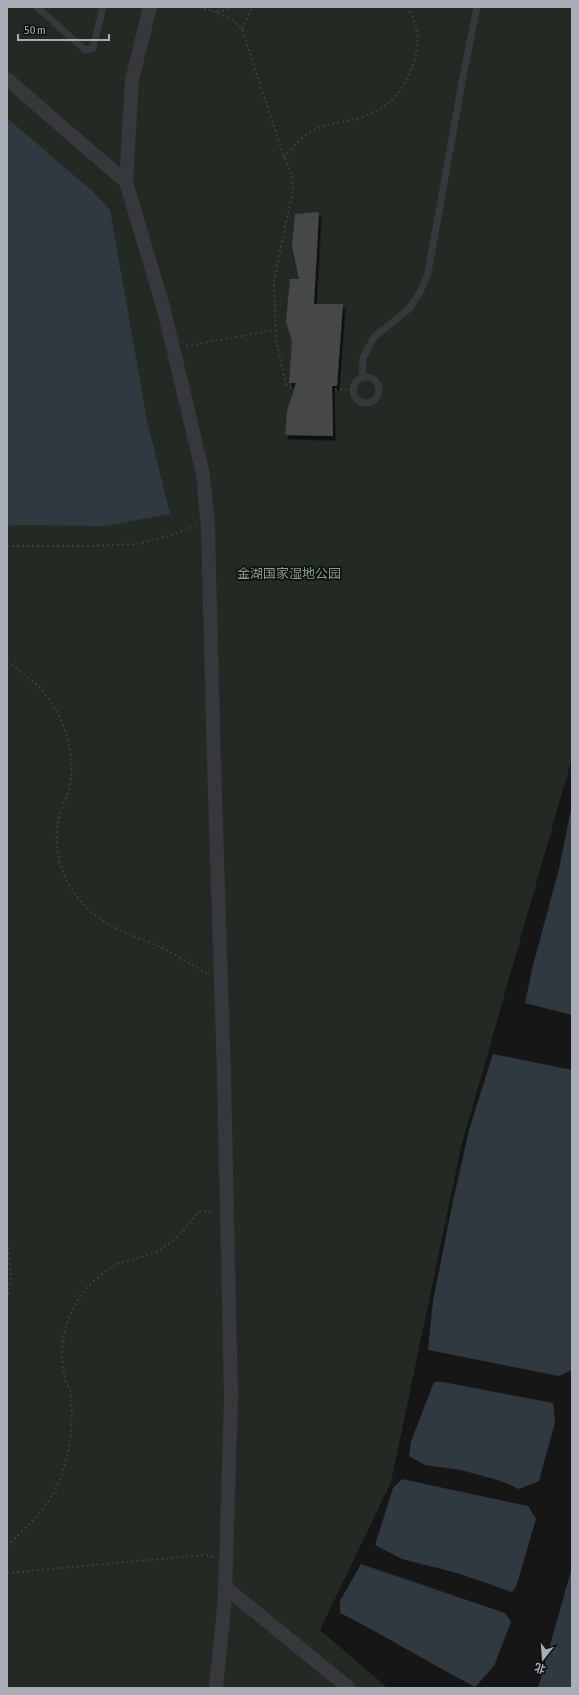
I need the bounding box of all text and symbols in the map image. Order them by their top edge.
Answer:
scale bar [18,16,109,42]
text: 50 m [24,23,46,37]
park label: 金湖国家湿地公园 [237,566,341,581]
north arrow [523,1639,563,1679]
text: 北 [533,1661,547,1676]

